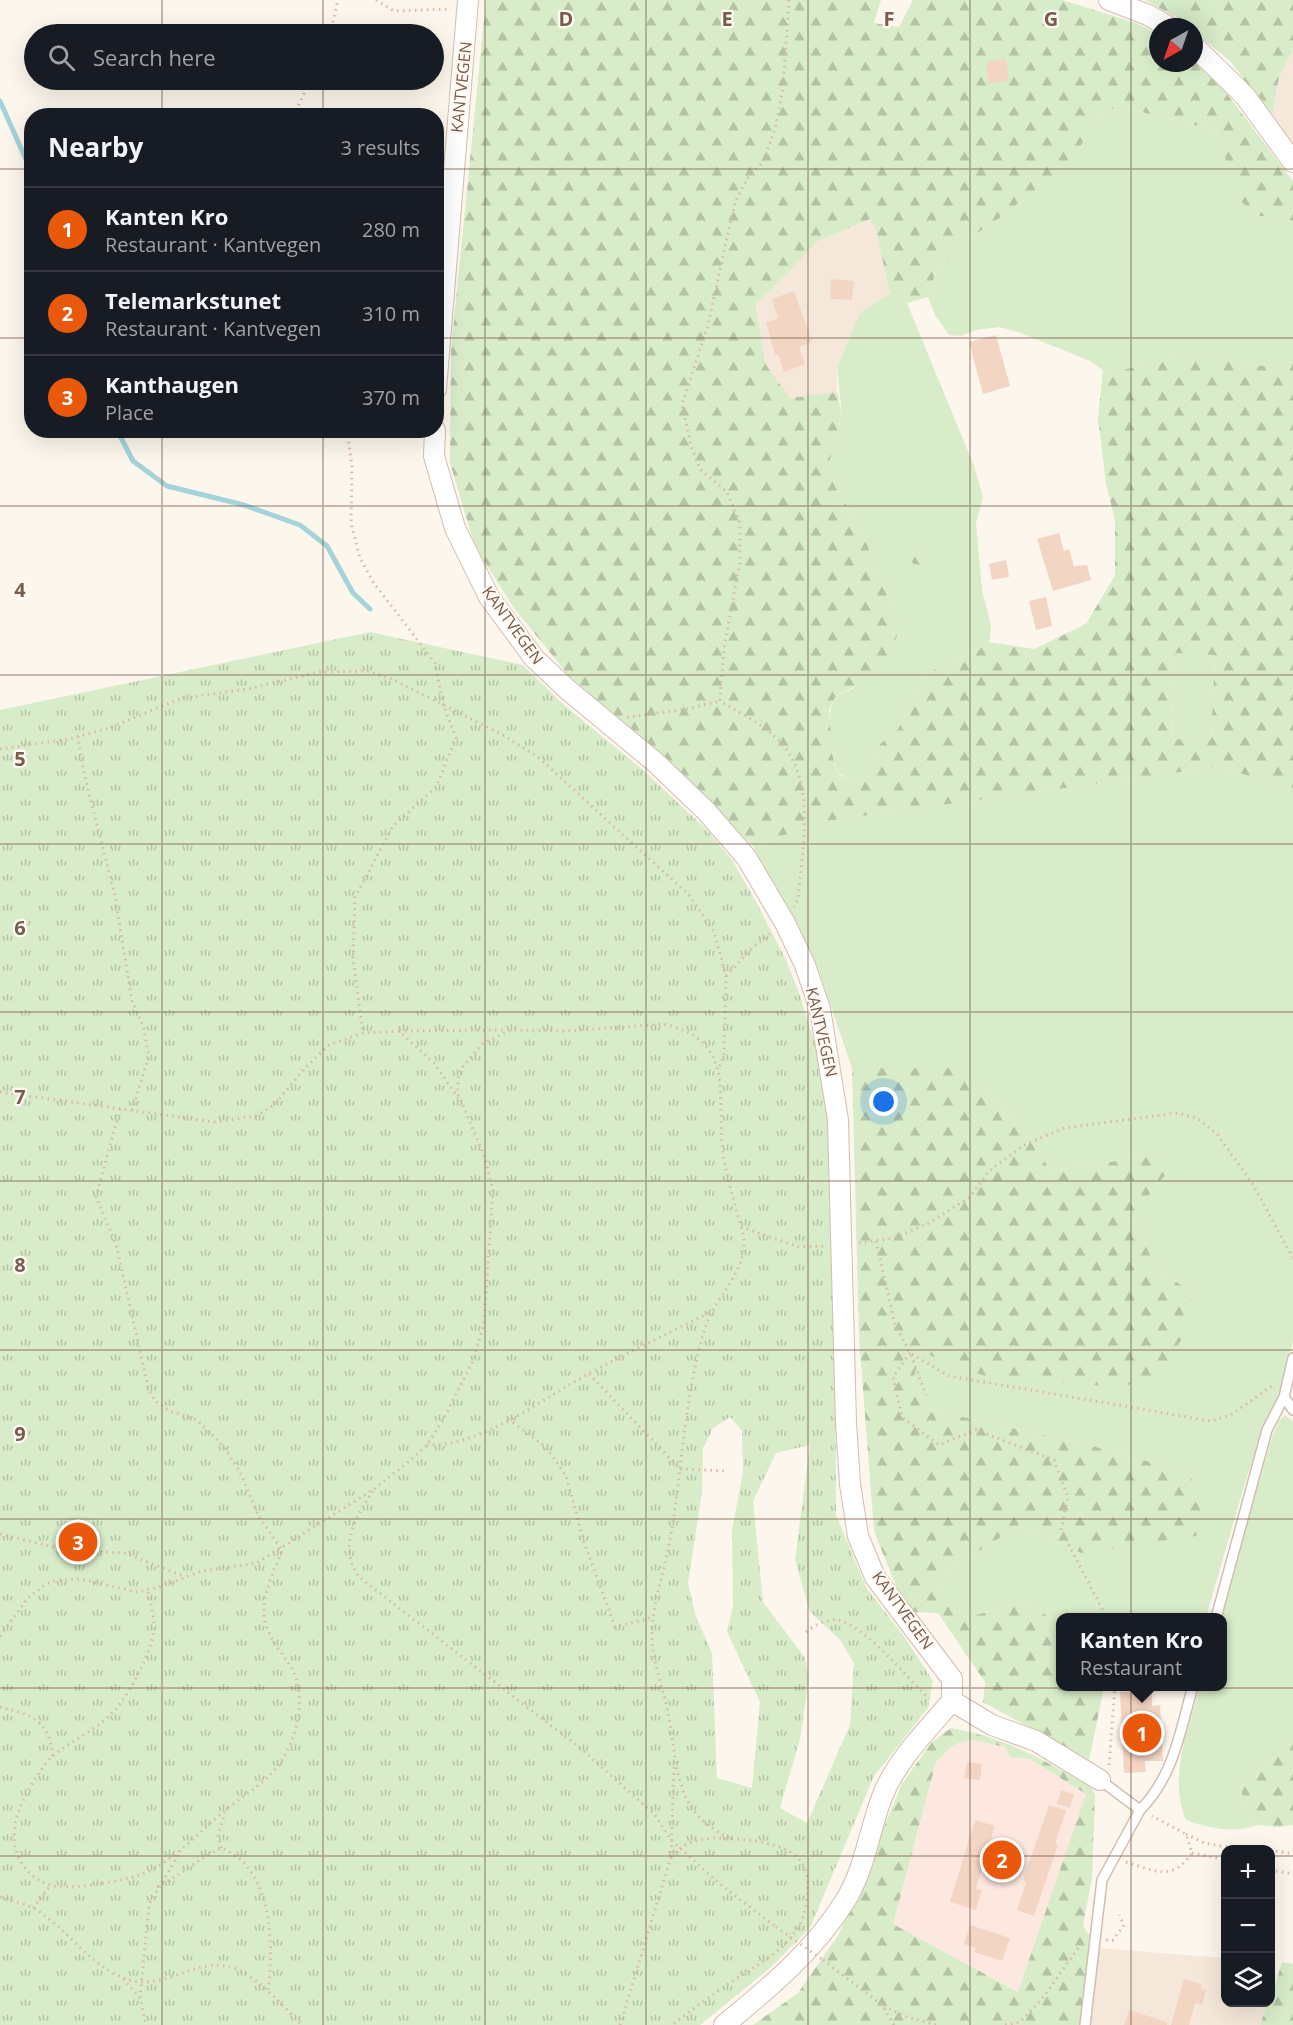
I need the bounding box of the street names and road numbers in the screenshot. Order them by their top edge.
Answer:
street label: KANTVEGEN [445,40,477,134]
street label: KANTVEGEN [477,581,549,669]
street label: KANTVEGEN [801,985,843,1079]
street label: KANTVEGEN [867,1566,939,1654]

